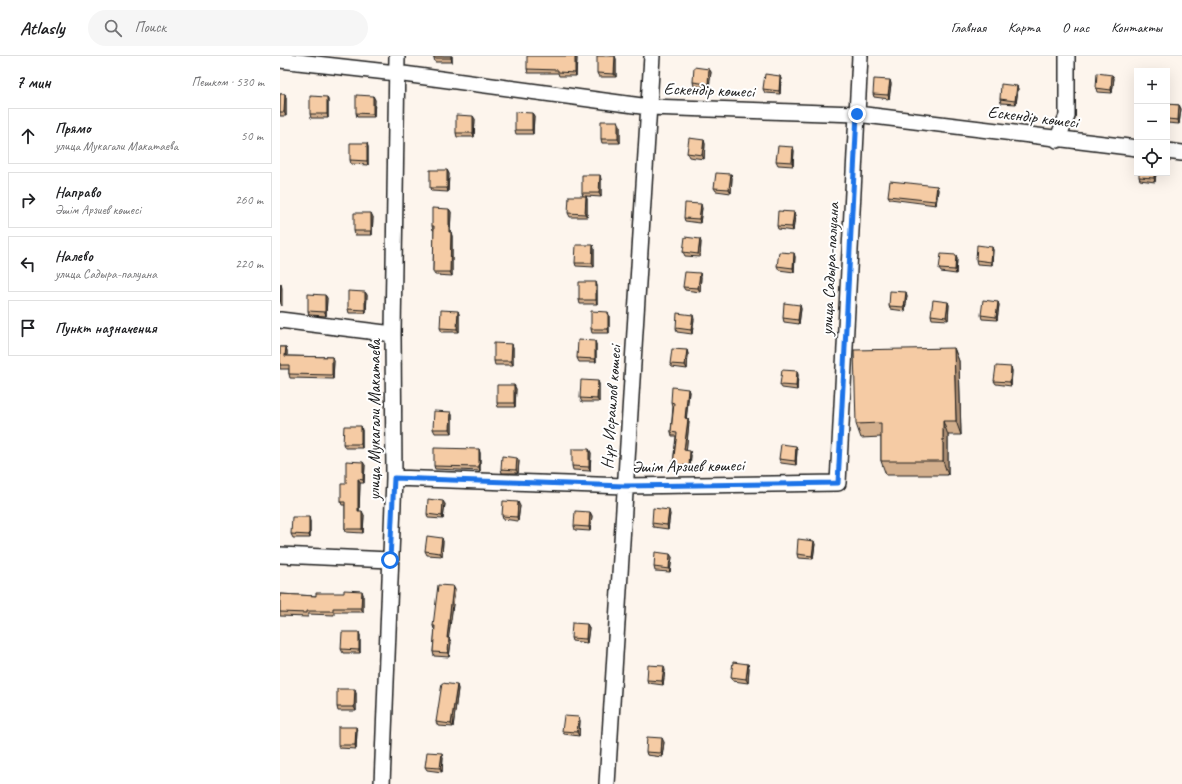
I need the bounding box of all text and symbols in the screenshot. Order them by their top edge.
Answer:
search box [88,10,368,46]
text: Atlasly [20,16,64,40]
icon: search [102,17,124,39]
text: Поиск [134,18,166,37]
text: Главная [951,19,986,36]
text: Карта [1008,19,1040,36]
text: О нас [1062,19,1089,36]
text: Контакты [1111,19,1162,36]
map controls [1134,68,1170,176]
button: + [1134,68,1170,104]
text: 7 мин [16,72,51,93]
text: Пешком · 530 m [191,74,264,90]
street label: Ескендір көшесі [663,78,757,102]
street label: Ескендір көшесі [987,101,1081,133]
button: − [1134,104,1170,140]
route end [848,105,866,123]
text: Прямо [55,119,91,138]
icon: ahead [17,125,39,147]
text: 50 m [241,128,263,144]
text: улица Мукагали Макатаева [55,138,178,154]
button: locate [1134,140,1170,176]
text: Направо [55,183,101,202]
icon: right [17,189,39,211]
text: 260 m [235,192,263,208]
street label: улица Садыра-палуана [816,200,844,337]
text: Әшім Арзиев көшесі [55,202,141,218]
text: Налево [55,247,93,266]
icon: left [17,253,39,275]
text: 220 m [235,256,263,272]
text: улица Садыра-палуана [55,266,157,282]
icon: arrive [17,317,39,339]
text: Пункт назначения [55,319,157,338]
street label: улица Мукагали Макатаева [364,337,385,502]
street label: Нұр Исраилов көшесі [596,343,626,470]
street label: Әшім Арзиев көшесі [632,454,746,477]
route start [381,551,399,569]

